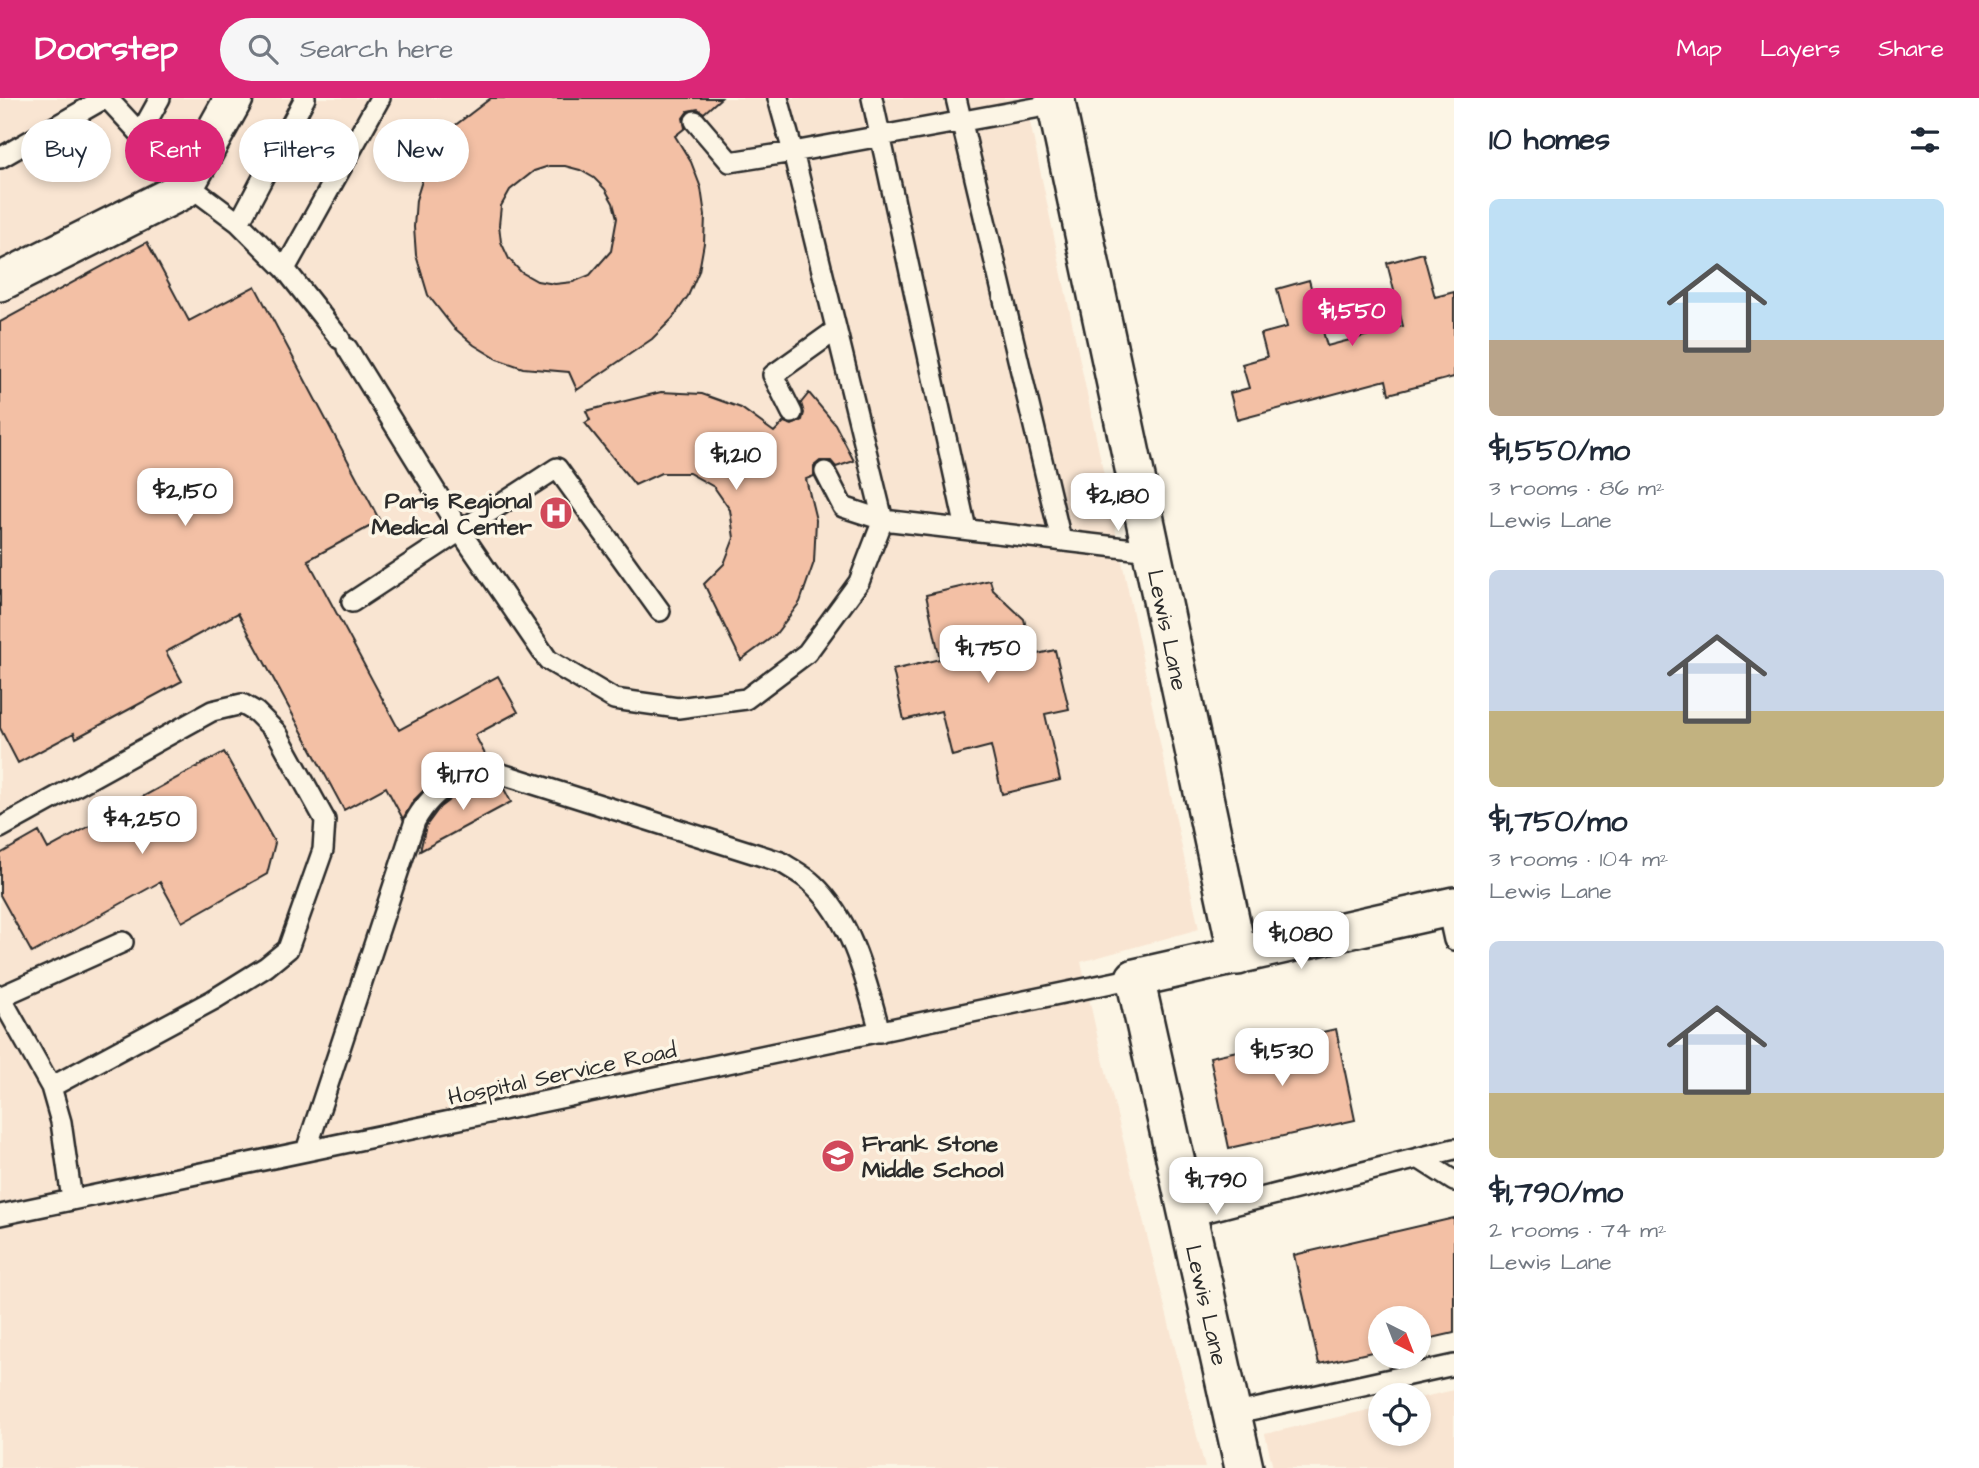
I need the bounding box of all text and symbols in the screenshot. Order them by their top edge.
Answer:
search box [220,18,710,81]
text: Doorstep [35,26,178,72]
icon: search [244,30,282,68]
text: Search here [300,31,453,67]
text: Map [1677,32,1722,66]
text: Layers [1760,32,1840,66]
text: Share [1878,32,1944,66]
chip: Buy [21,119,111,182]
chip: Rent [125,119,225,182]
chip: Filters [239,119,359,182]
chip: New [373,119,469,182]
text: 10 homes [1489,119,1610,161]
icon: filters [1906,121,1944,159]
icon: home [1654,245,1780,371]
pin: $1,550 [1295,288,1409,348]
text: $1,550 [1319,295,1385,327]
text: $1,550/mo [1489,430,1630,472]
pin: $1,210 [679,432,793,492]
text: $1,210 [711,439,761,471]
pin: $2,150 [128,468,242,528]
text: 3 rooms · 86 m² [1489,472,1665,504]
pin: $2,180 [1061,474,1175,533]
text: $2,150 [153,475,217,507]
text: $2,180 [1087,480,1149,512]
place label: Paris Regional Medical Center [372,485,532,543]
hospital icon: Paris Regional Medical Center [537,494,575,532]
text: Lewis Lane [1489,504,1612,536]
street label: Lewis Lane [1139,567,1195,694]
icon: home [1654,616,1780,742]
pin: $1,750 [931,626,1045,685]
text: $1,750 [956,632,1020,664]
pin: $1,170 [406,752,520,812]
text: $1,170 [437,759,489,791]
pin: $4,250 [85,796,199,856]
text: $1,750/mo [1489,801,1627,843]
text: $4,250 [104,803,180,835]
text: 3 rooms · 104 m² [1489,843,1668,875]
text: Lewis Lane [1489,875,1612,907]
pin: $1,080 [1244,912,1358,971]
text: $1,080 [1269,918,1333,950]
icon: home [1654,987,1780,1113]
pin: $1,530 [1225,1028,1339,1088]
street label: Hospital Service Road [445,1034,680,1114]
text: $1,530 [1251,1035,1313,1067]
place label: Frank Stone Middle School [862,1128,1004,1186]
school or university icon: Frank Stone Middle School [819,1137,857,1175]
pin: $1,790 [1159,1158,1273,1217]
text: $1,790 [1185,1164,1247,1196]
text: $1,790/mo [1489,1172,1623,1214]
text: 2 rooms · 74 m² [1489,1214,1667,1246]
street label: Lewis Lane [1177,1242,1235,1369]
text: Lewis Lane [1489,1246,1612,1278]
north arrow [1368,1306,1432,1368]
map controls [1368,1306,1431,1446]
button: locate [1368,1383,1431,1446]

